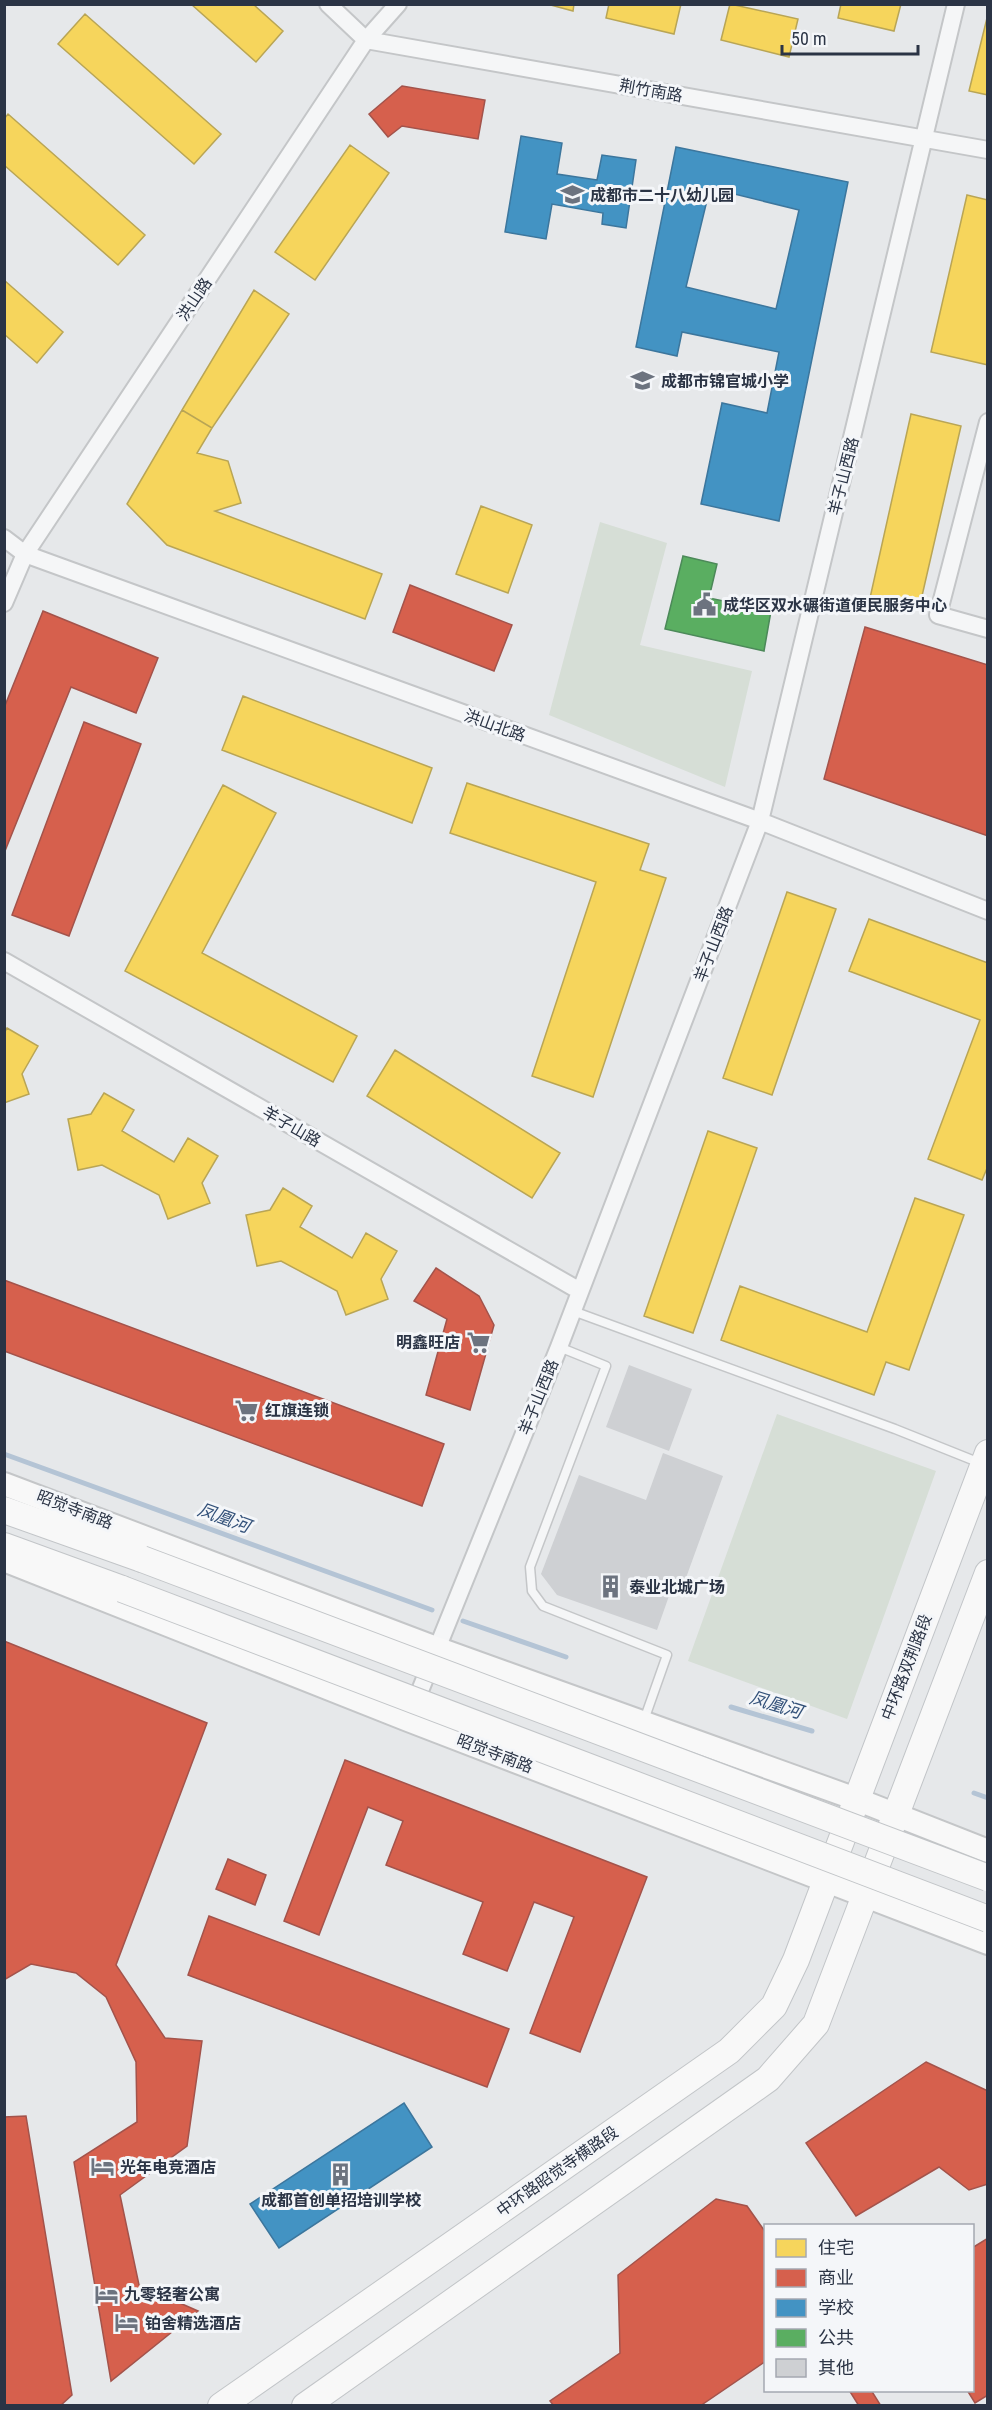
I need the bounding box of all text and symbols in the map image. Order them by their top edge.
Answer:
scale bar [782,18,918,56]
text: 50 m [791,28,826,49]
street label: 荆竹南路 [618,76,684,105]
school or university icon: 成都市二十八幼儿园 [559,182,585,208]
place label: 成都市二十八幼儿园 [590,186,734,205]
street label: 洪山路 [173,274,216,324]
school or university icon: 成都市锦官城小学 [630,368,656,394]
place label: 成都市锦官城小学 [661,372,789,391]
street label: 羊子山西路 [825,435,862,517]
public building icon: 成华区双水碾街道便民服务中心 [692,592,718,618]
place label: 成华区双水碾街道便民服务中心 [723,596,947,615]
street label: 洪山北路 [462,706,528,745]
street label: 羊子山西路 [690,903,737,985]
street label: 羊子山路 [259,1102,324,1151]
supermarket icon: 明鑫旺店 [465,1329,491,1355]
place label: 明鑫旺店 [396,1333,460,1352]
street label: 羊子山西路 [515,1357,562,1438]
supermarket icon: 红旗连锁 [234,1397,260,1423]
place label: 红旗连锁 [265,1401,329,1420]
street label: 昭觉寺南路 [34,1486,116,1533]
water label: 凤凰河 [195,1498,256,1538]
building icon: 泰业北城广场 [598,1574,624,1600]
place label: 泰业北城广场 [629,1578,725,1597]
street label: 中环路双荆路段 [878,1611,935,1723]
water label: 凤凰河 [747,1687,808,1723]
street label: 昭觉寺南路 [454,1730,536,1777]
street label: 中环路昭觉寺横路段 [493,2122,622,2220]
hotel icon: 光年电竞酒店 [89,2154,115,2180]
place label: 光年电竞酒店 [120,2158,216,2177]
building icon: 成都首创单招培训学校 [328,2162,354,2188]
place label: 成都首创单招培训学校 [261,2191,422,2210]
legend [764,2224,974,2392]
text: 住宅 [818,2237,854,2258]
text: 商业 [818,2267,854,2288]
hotel icon: 九零轻奢公寓 [93,2281,119,2307]
place label: 九零轻奢公寓 [124,2285,220,2304]
text: 学校 [818,2297,854,2318]
hotel icon: 铂舍精选酒店 [114,2310,140,2336]
place label: 铂舍精选酒店 [145,2314,241,2333]
text: 公共 [818,2327,854,2348]
text: 其他 [818,2357,854,2378]

